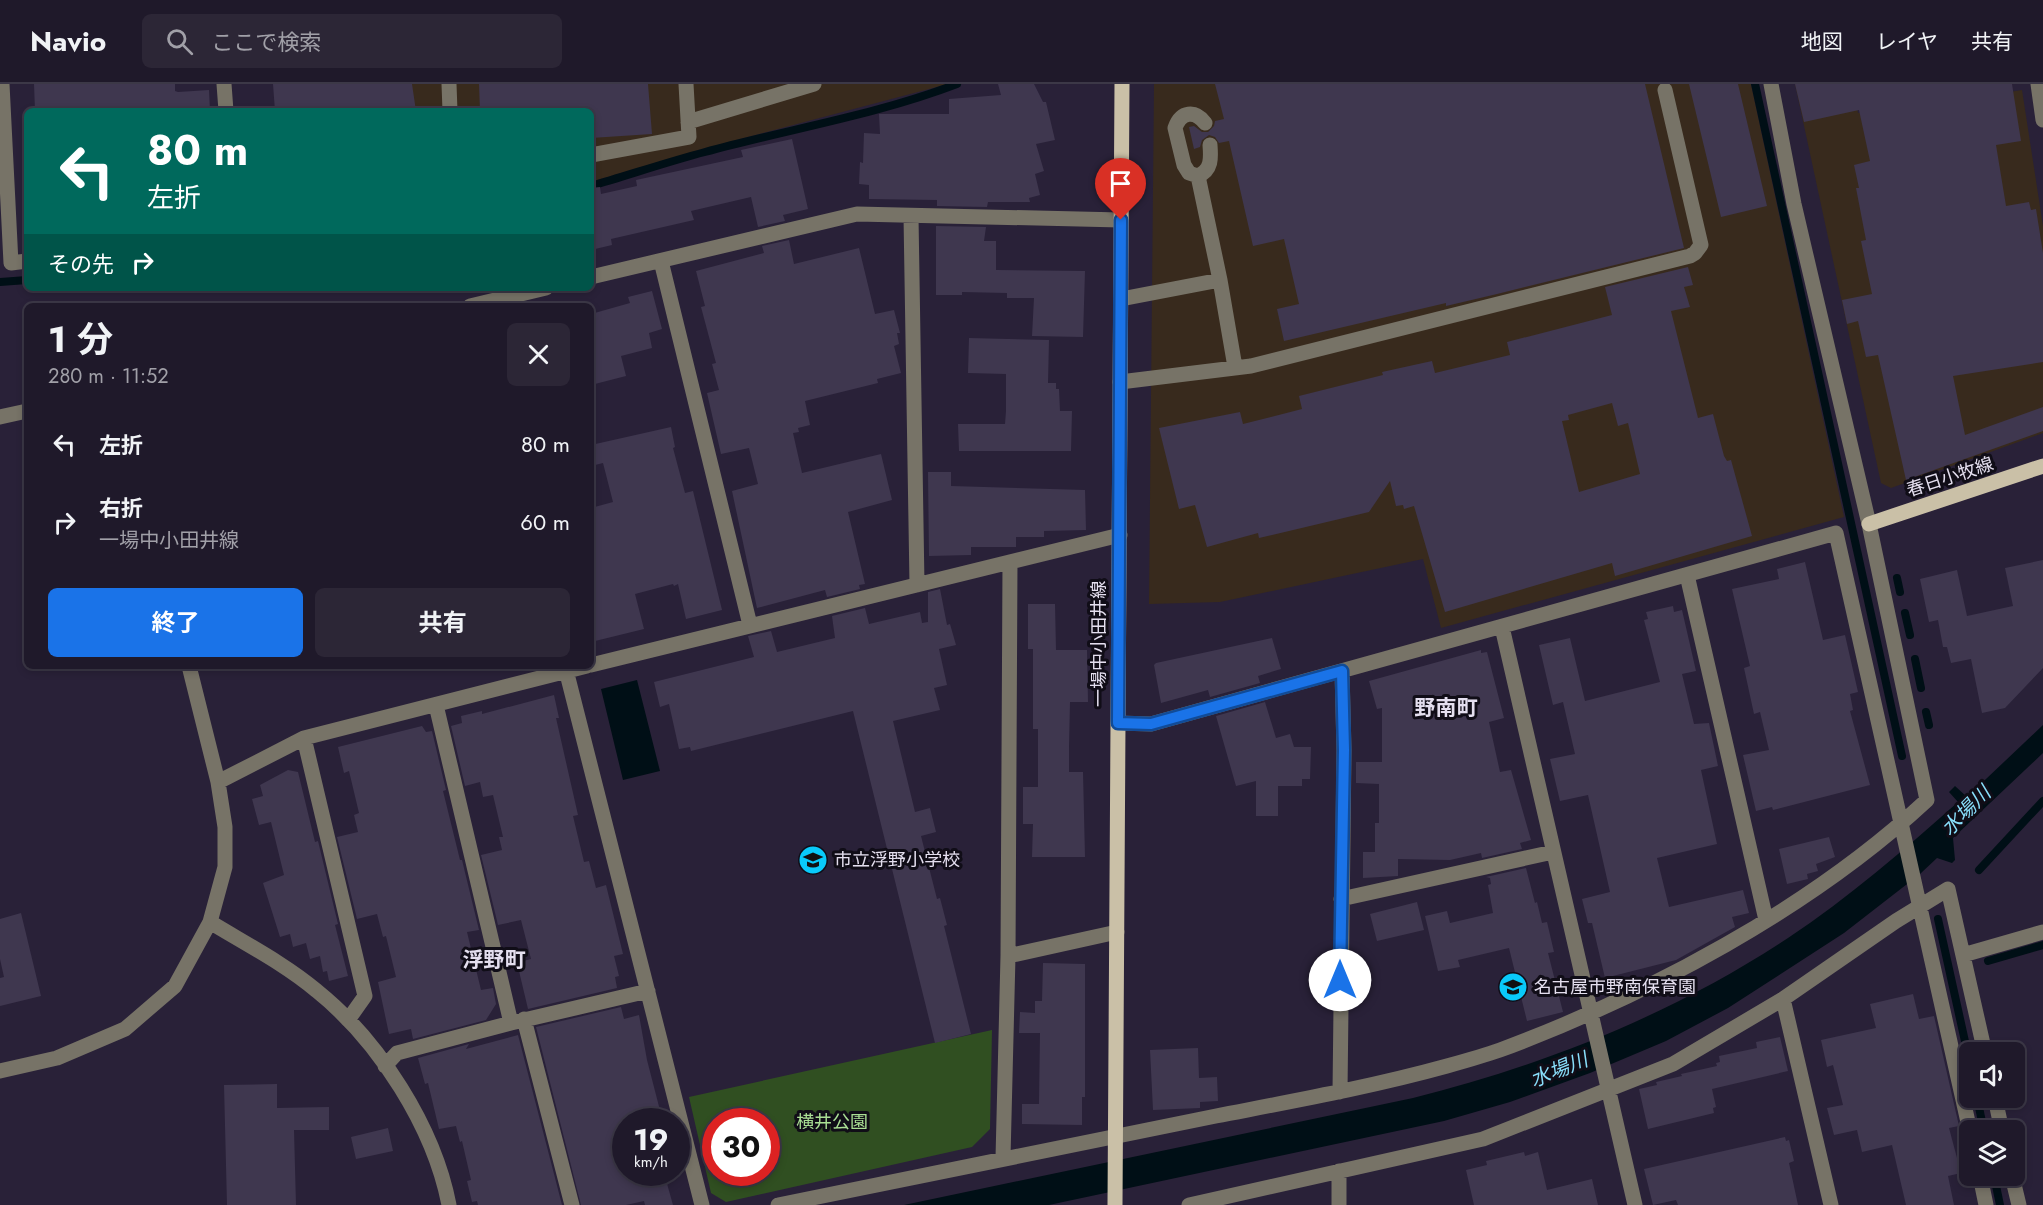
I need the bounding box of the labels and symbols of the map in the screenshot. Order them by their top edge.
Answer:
pin [1095,158,1146,220]
street label: 春日小牧線 [1903,451,1997,503]
street label: 一場中小田井線 [1086,581,1112,707]
district label: 野南町 [1415,693,1478,723]
water label: 水場川 [1935,778,1999,842]
school or university icon: 市立浮野小学校 [797,844,829,876]
place label: 市立浮野小学校 [834,847,960,873]
district label: 浮野町 [463,945,526,975]
position arrow [1308,948,1372,1012]
school or university icon: 名古屋市野南保育園 [1497,971,1529,1003]
place label: 名古屋市野南保育園 [1534,974,1696,1000]
water label: 水場川 [1526,1045,1594,1095]
speed limit sign: 30 [702,1108,780,1186]
park label: 横井公園 [796,1109,868,1135]

